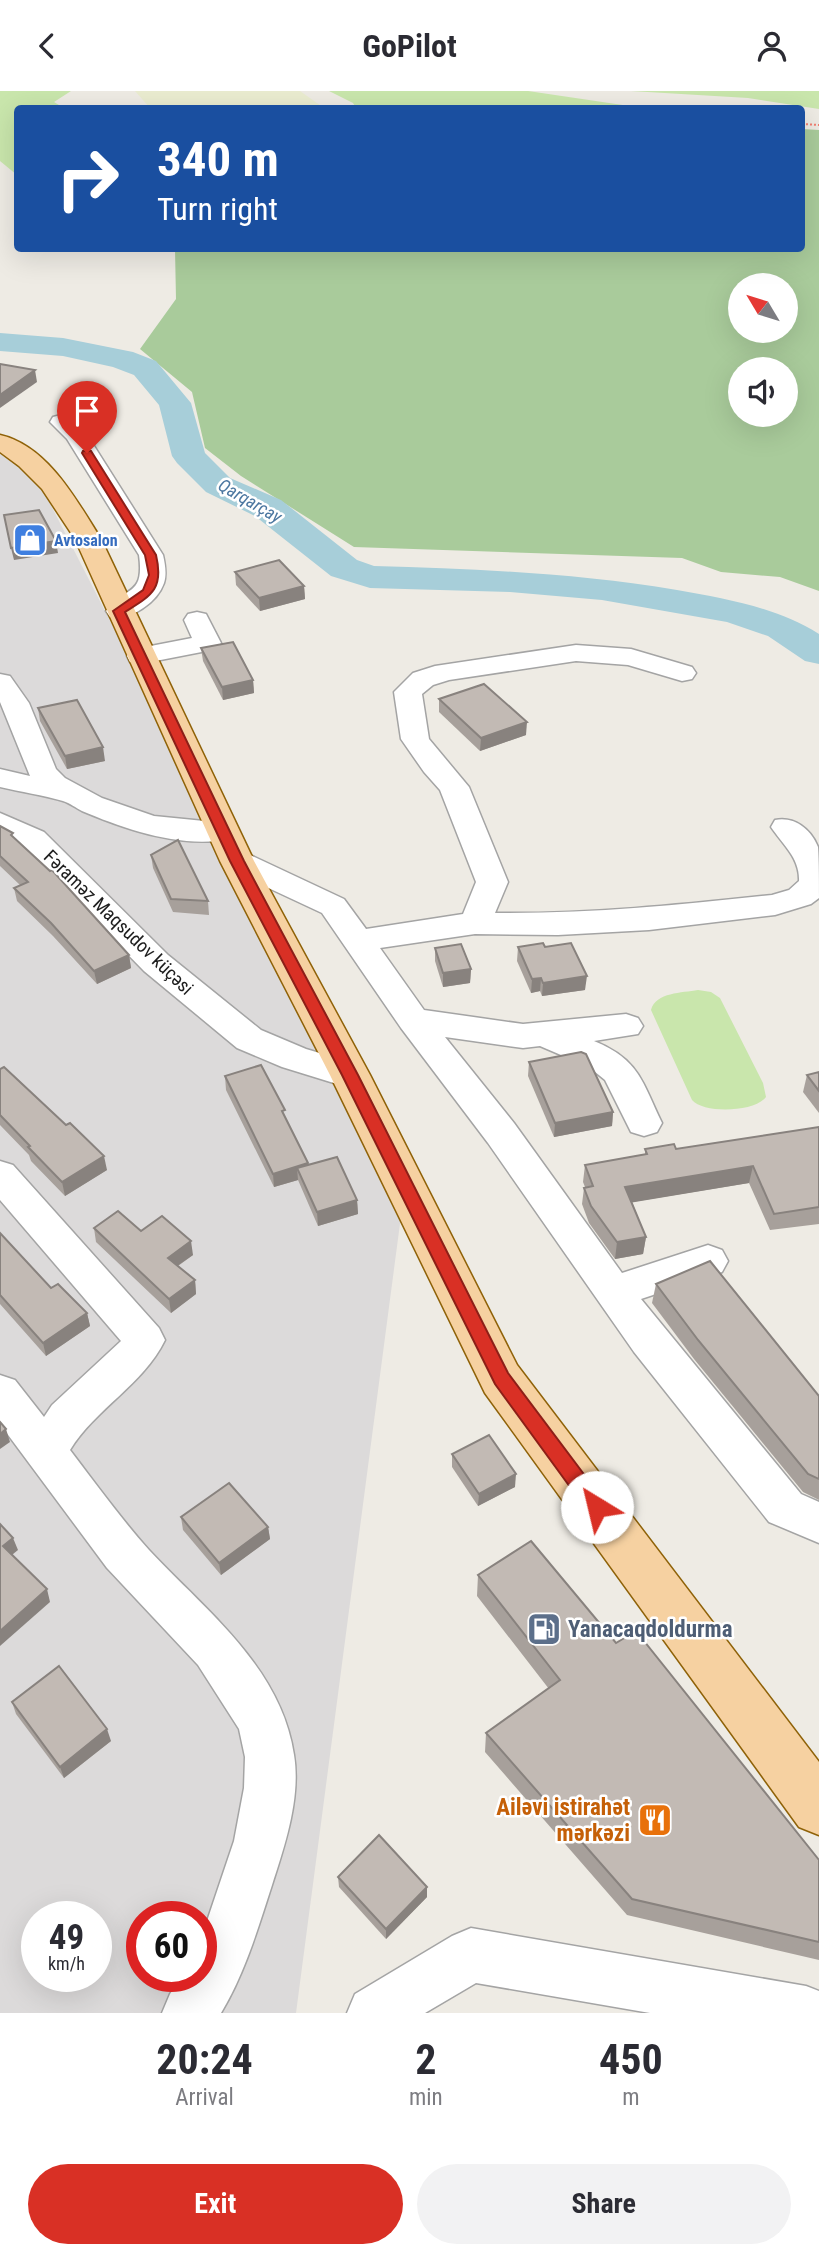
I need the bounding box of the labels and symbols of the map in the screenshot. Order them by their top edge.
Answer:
north arrow [728,273,798,343]
pin [57,381,117,453]
water label: Qarqarçay [215,474,286,527]
shop icon: Avtosalon [11,521,49,559]
place label: Avtosalon [54,531,118,550]
street label: Fəraməz Maqsudov küçəsi [39,845,198,1000]
position arrow [560,1470,634,1544]
fuel station icon: Yanacaqdoldurma [525,1610,563,1648]
place label: Yanacaqdoldurma [568,1616,733,1643]
place label: Ailəvi istirahət mərkəzi [496,1794,630,1847]
restaurant icon: Ailəvi istirahət mərkəzi [636,1801,674,1839]
speed limit sign: 60 [126,1901,217,1992]

